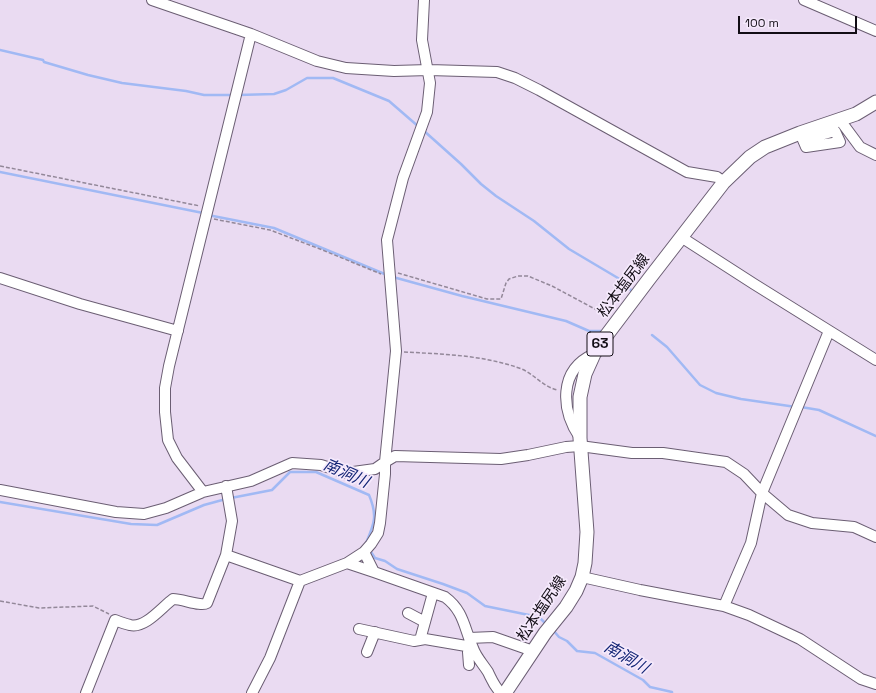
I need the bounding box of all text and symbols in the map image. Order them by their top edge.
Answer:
scale bar [740,8,859,34]
text: 100 m [745,15,779,31]
street label: 松本塩尻線 [594,251,654,321]
road number: 63 [587,332,613,356]
water label: 南洞川 [320,455,372,493]
street label: 松本塩尻線 [514,573,570,645]
water label: 南洞川 [600,638,652,678]

